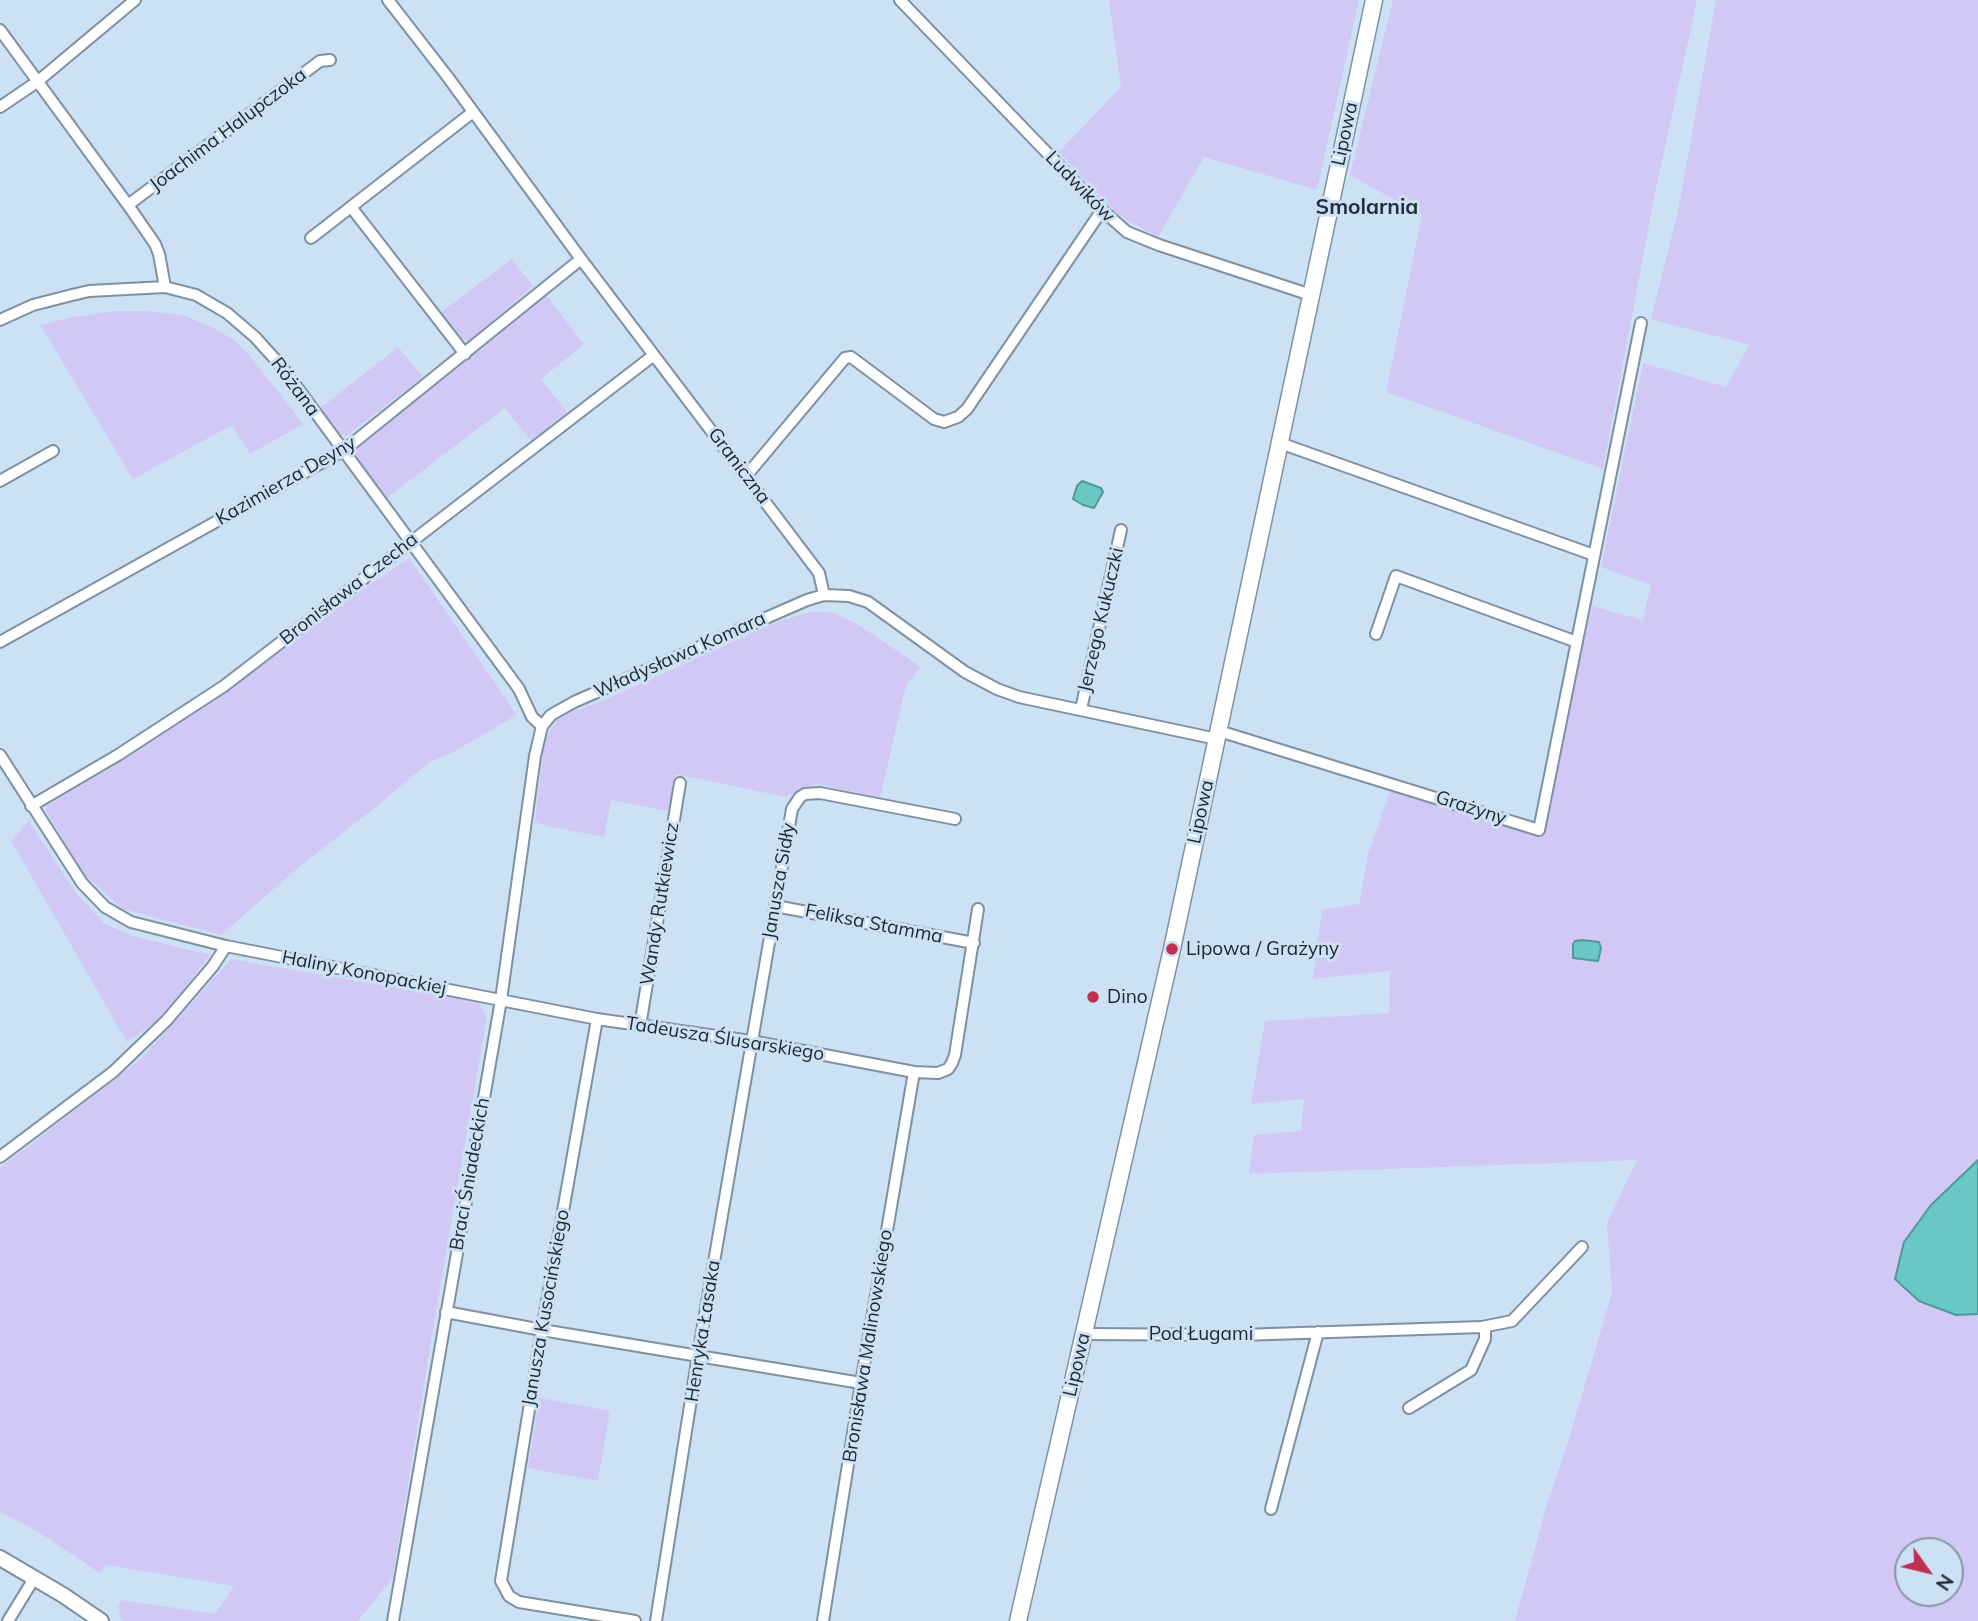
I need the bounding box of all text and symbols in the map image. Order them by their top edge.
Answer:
street label: Joachima Halupczoka [145,64,311,196]
street label: Lipowa [1327,100,1363,168]
street label: Ludwików [1040,147,1120,227]
district label: Smolarnia [1316,195,1418,221]
street label: Różana [266,353,324,421]
street label: Graniczna [703,423,775,509]
street label: Kazimierza Deyny [212,432,360,530]
street label: Bronisława Czecha [275,528,423,650]
street label: Jerzego Kukuczki [1073,545,1129,695]
street label: Władysława Komara [591,607,769,703]
street label: Lipowa [1183,778,1219,846]
street label: Grażyny [1433,786,1509,830]
street label: Wandy Rutkiewicz [636,821,684,987]
street label: Janusza Sidły [758,821,800,941]
street label: Feliksa Stamma [803,899,945,949]
place label: Lipowa / Grażyny [1186,938,1339,960]
marker: Lipowa / Grażyny [1164,941,1180,957]
street label: Haliny Konopackiej [280,946,448,1000]
place label: Dino [1107,986,1148,1008]
marker: Dino [1085,989,1101,1005]
street label: Tadeusza Ślusarskiego [624,1012,826,1066]
street label: Braci Śniadeckich [445,1096,495,1252]
street label: Janusza Kusocińskiego [517,1208,575,1408]
street label: Bronisława Malinowskiego [838,1228,898,1464]
street label: Henryka Łasaka [681,1258,725,1404]
street label: Pod Ługami [1149,1323,1253,1345]
street label: Lipowa [1059,1331,1095,1399]
north arrow [1894,1537,1964,1607]
text: N [1931,1570,1959,1595]

